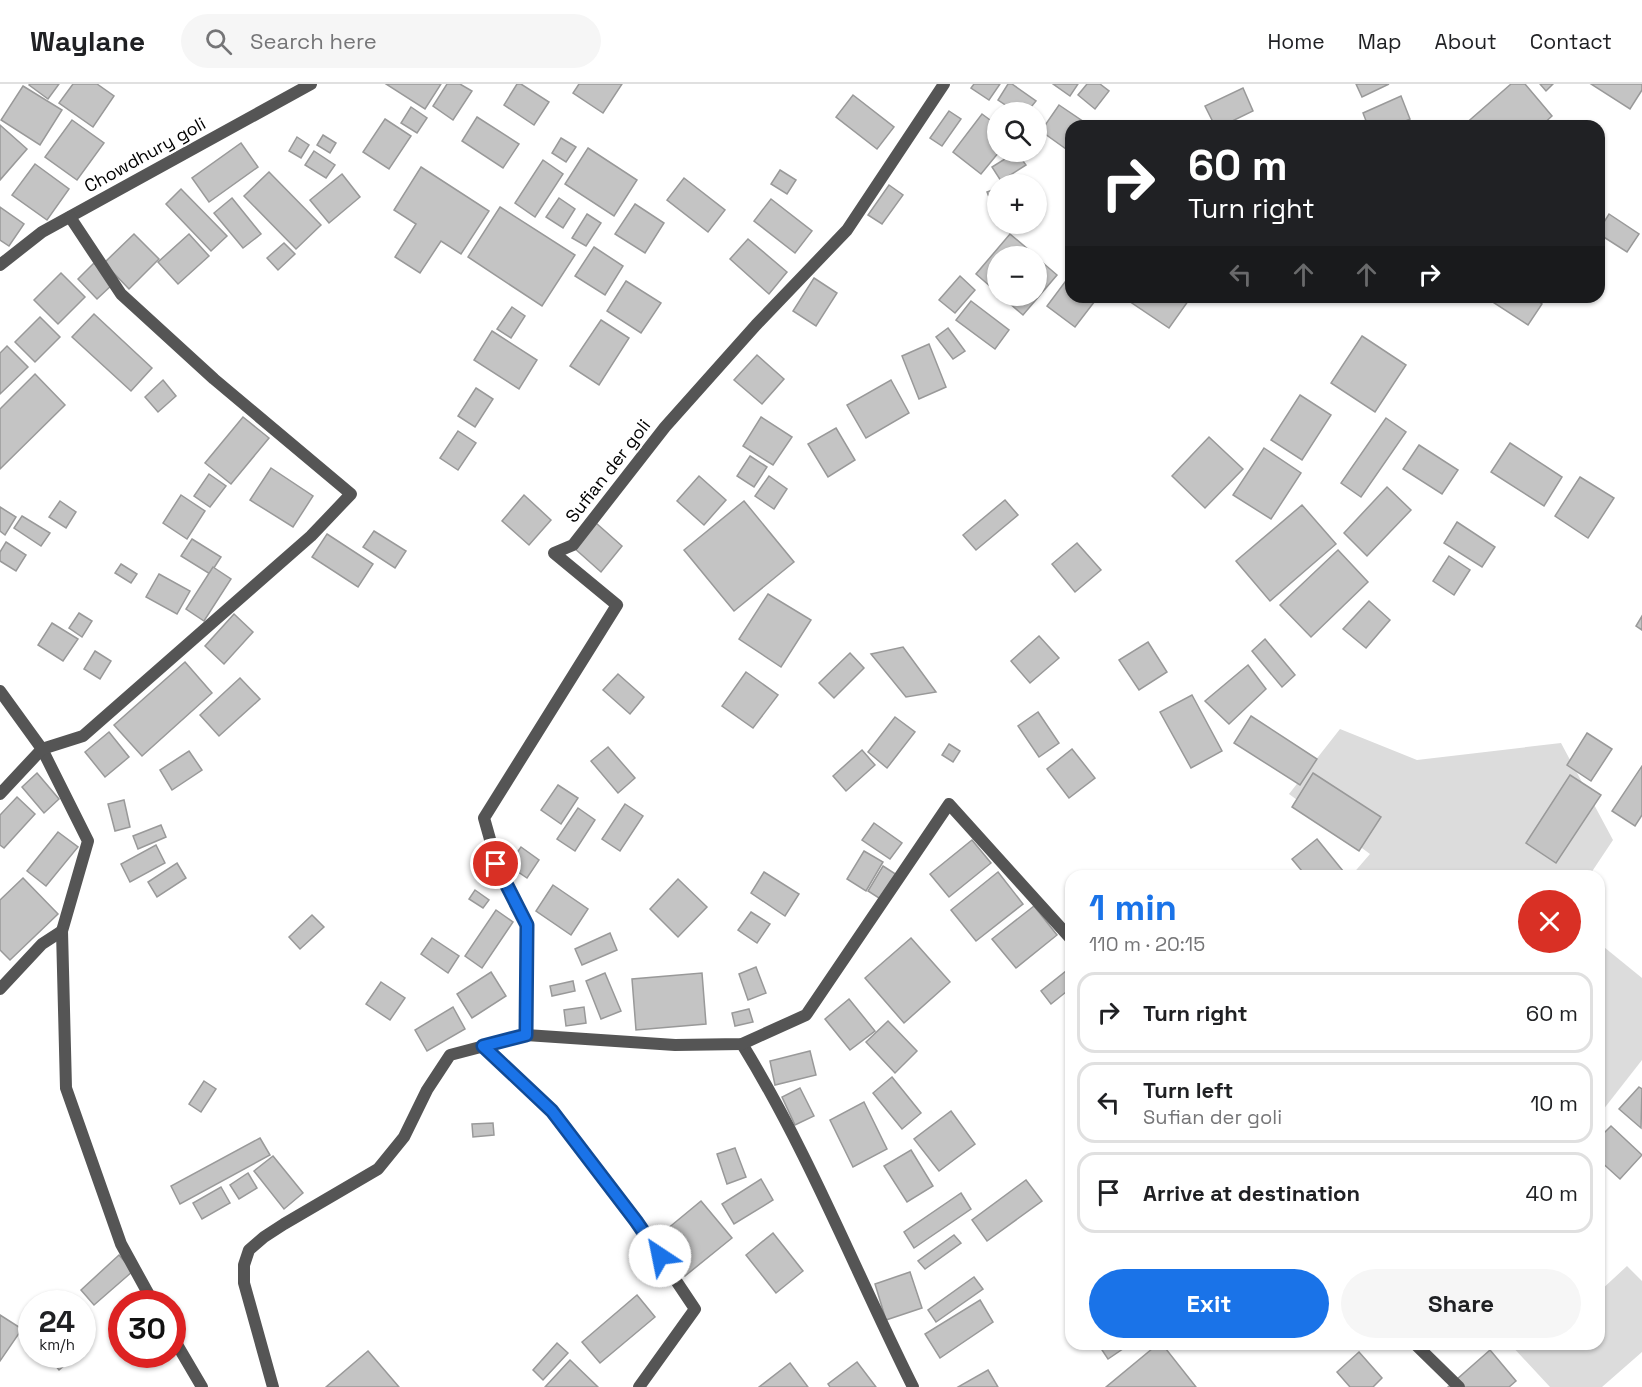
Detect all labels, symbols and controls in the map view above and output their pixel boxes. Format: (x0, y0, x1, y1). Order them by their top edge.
search box (181, 14, 601, 68)
text: Waylane (30, 23, 145, 59)
icon: search (202, 25, 235, 58)
text: Search here (250, 27, 377, 55)
text: Home (1267, 28, 1325, 55)
text: Map (1358, 28, 1402, 55)
text: About (1435, 28, 1497, 55)
text: Contact (1530, 28, 1612, 55)
map controls (987, 102, 1047, 306)
button: search (987, 102, 1047, 162)
street label: Chowdhury goli (80, 112, 209, 197)
text: 60 m (1188, 139, 1288, 192)
icon: right (1089, 144, 1167, 222)
button: + (987, 174, 1047, 234)
text: Turn right (1188, 191, 1315, 226)
button: − (987, 246, 1047, 306)
icon: left (1224, 258, 1257, 291)
icon: ahead (1287, 258, 1320, 291)
icon: ahead (1350, 258, 1383, 291)
icon: right (1413, 258, 1446, 291)
street label: Sufian der goli (560, 414, 655, 527)
pin (470, 838, 521, 889)
icon: arrive (479, 847, 512, 880)
text: 1 min (1089, 885, 1177, 931)
button: close (1518, 890, 1581, 953)
text: 110 m · 20:15 (1089, 931, 1205, 957)
icon: right (1092, 996, 1125, 1029)
text: Turn right (1143, 999, 1248, 1027)
text: 60 m (1526, 999, 1578, 1027)
text: Turn left (1143, 1076, 1233, 1104)
icon: left (1092, 1086, 1125, 1119)
text: 10 m (1530, 1089, 1578, 1117)
text: Sufian der goli (1143, 1104, 1282, 1130)
icon: arrive (1092, 1176, 1125, 1209)
text: Arrive at destination (1143, 1179, 1360, 1207)
text: 40 m (1526, 1179, 1578, 1207)
position arrow (628, 1224, 692, 1288)
button: Exit (1089, 1269, 1329, 1338)
button: Share (1341, 1269, 1581, 1338)
speed limit sign: 30 (108, 1290, 186, 1368)
text: 24 (39, 1302, 75, 1341)
text: km/h (39, 1335, 75, 1354)

